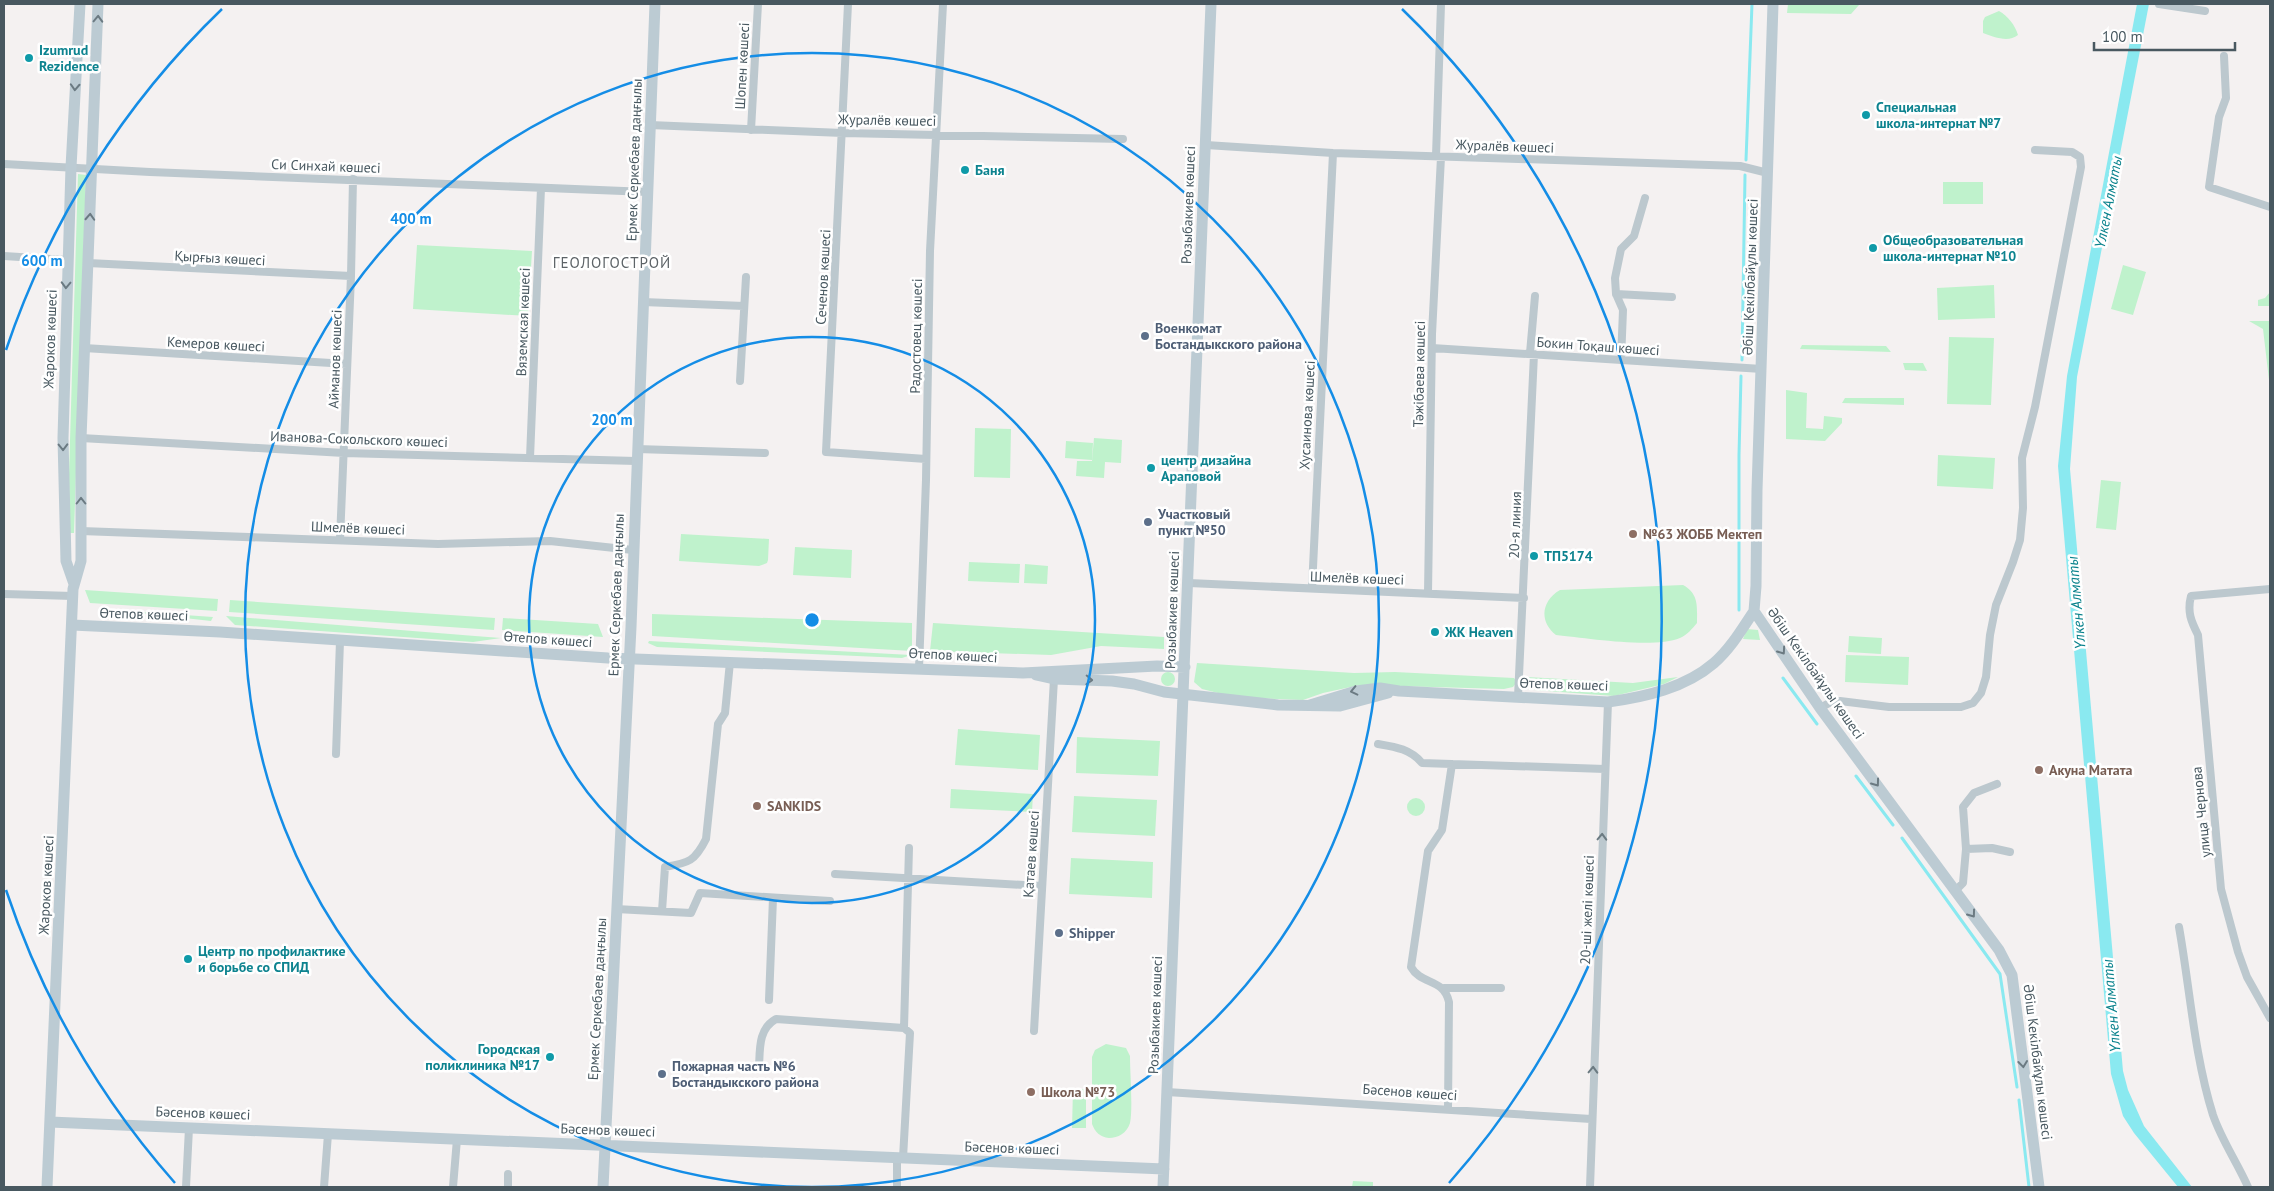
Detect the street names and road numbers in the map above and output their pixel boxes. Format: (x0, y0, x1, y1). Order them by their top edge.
street label: Шопен көшесі (731, 22, 753, 110)
street label: Ермек Серкебаев даңғылы (622, 78, 646, 242)
street label: Журалёв көшесі (837, 110, 936, 130)
street label: Журалёв көшесі (1454, 135, 1555, 157)
street label: Розыбакиев көшесі (1177, 146, 1199, 264)
street label: Си Синхай көшесі (271, 155, 381, 177)
street label: Әбіш Кекілбайұлы көшесі (1738, 198, 1762, 356)
street label: Сеченов көшесі (812, 229, 834, 325)
street label: Қырғыз көшесі (174, 247, 266, 269)
street label: Вяземская көшесі (512, 267, 534, 377)
street label: Радостовец көшесі (906, 278, 926, 394)
street label: Жароков көшесі (39, 289, 61, 390)
street label: Айманов көшесі (324, 309, 346, 409)
street label: Тәжібаева көшесі (1409, 320, 1429, 428)
street label: Кемеров көшесі (167, 332, 265, 356)
street label: Бокин Тоқаш көшесі (1536, 333, 1660, 359)
street label: Хусаинова көшесі (1295, 360, 1319, 470)
street label: Иванова-Сокольского көшесі (270, 427, 448, 451)
street label: 20-я линия (1505, 491, 1525, 559)
street label: Ермек Серкебаев даңғылы (604, 513, 628, 677)
street label: Шмелёв көшесі (311, 517, 405, 539)
street label: Розыбакиев көшесі (1161, 551, 1183, 669)
street label: Шмелёв көшесі (1310, 567, 1404, 589)
street label: Өтепов көшесі (99, 603, 189, 625)
street label: Әбіш Кекілбайұлы көшесі (1764, 604, 1868, 742)
street label: Өтепов көшесі (503, 627, 593, 651)
street label: Өтепов көшесі (908, 644, 998, 666)
street label: Өтепов көшесі (1519, 673, 1609, 695)
street label: улица Чернова (2187, 766, 2215, 858)
street label: Қатаев көшесі (1019, 810, 1043, 898)
street label: Жароков көшесі (34, 835, 58, 936)
street label: 20-ші желі көшесі (1576, 855, 1598, 965)
street label: Ермек Серкебаев даңғылы (584, 917, 610, 1081)
street label: Розыбакиев көшесі (1144, 956, 1166, 1074)
street label: Әбіш Кекілбайұлы көшесі (2020, 983, 2056, 1141)
street label: Бәсенов көшесі (1362, 1080, 1458, 1104)
street label: Бәсенов көшесі (155, 1102, 251, 1124)
street label: Бәсенов көшесі (560, 1119, 656, 1141)
street label: Бәсенов көшесі (964, 1137, 1060, 1159)

